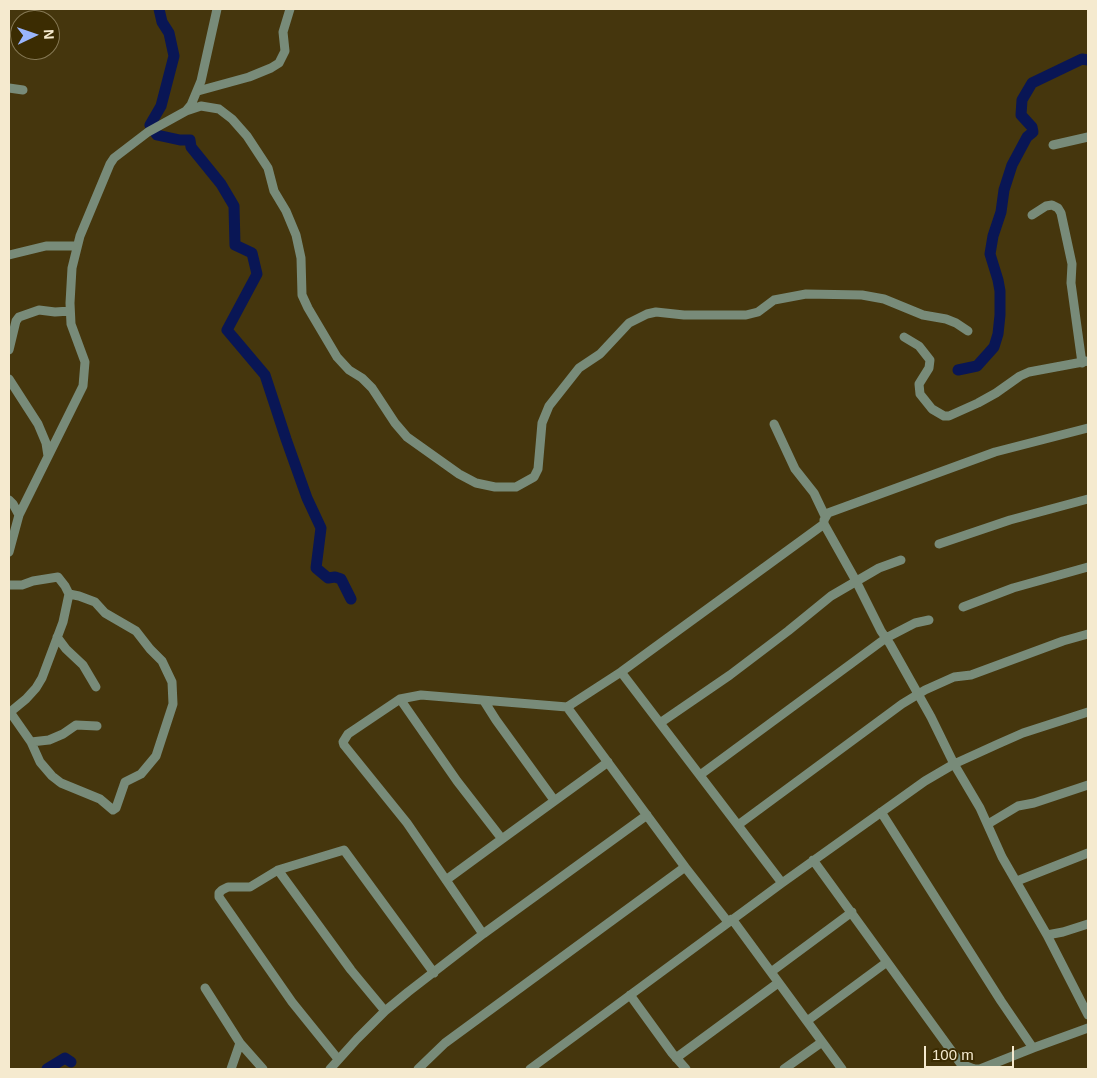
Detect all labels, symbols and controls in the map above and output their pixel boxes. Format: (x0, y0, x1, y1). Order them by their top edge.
north arrow (10, 10, 60, 60)
text: N (41, 29, 57, 40)
scale bar (927, 1036, 1017, 1068)
text: 100 m (932, 1046, 974, 1063)

